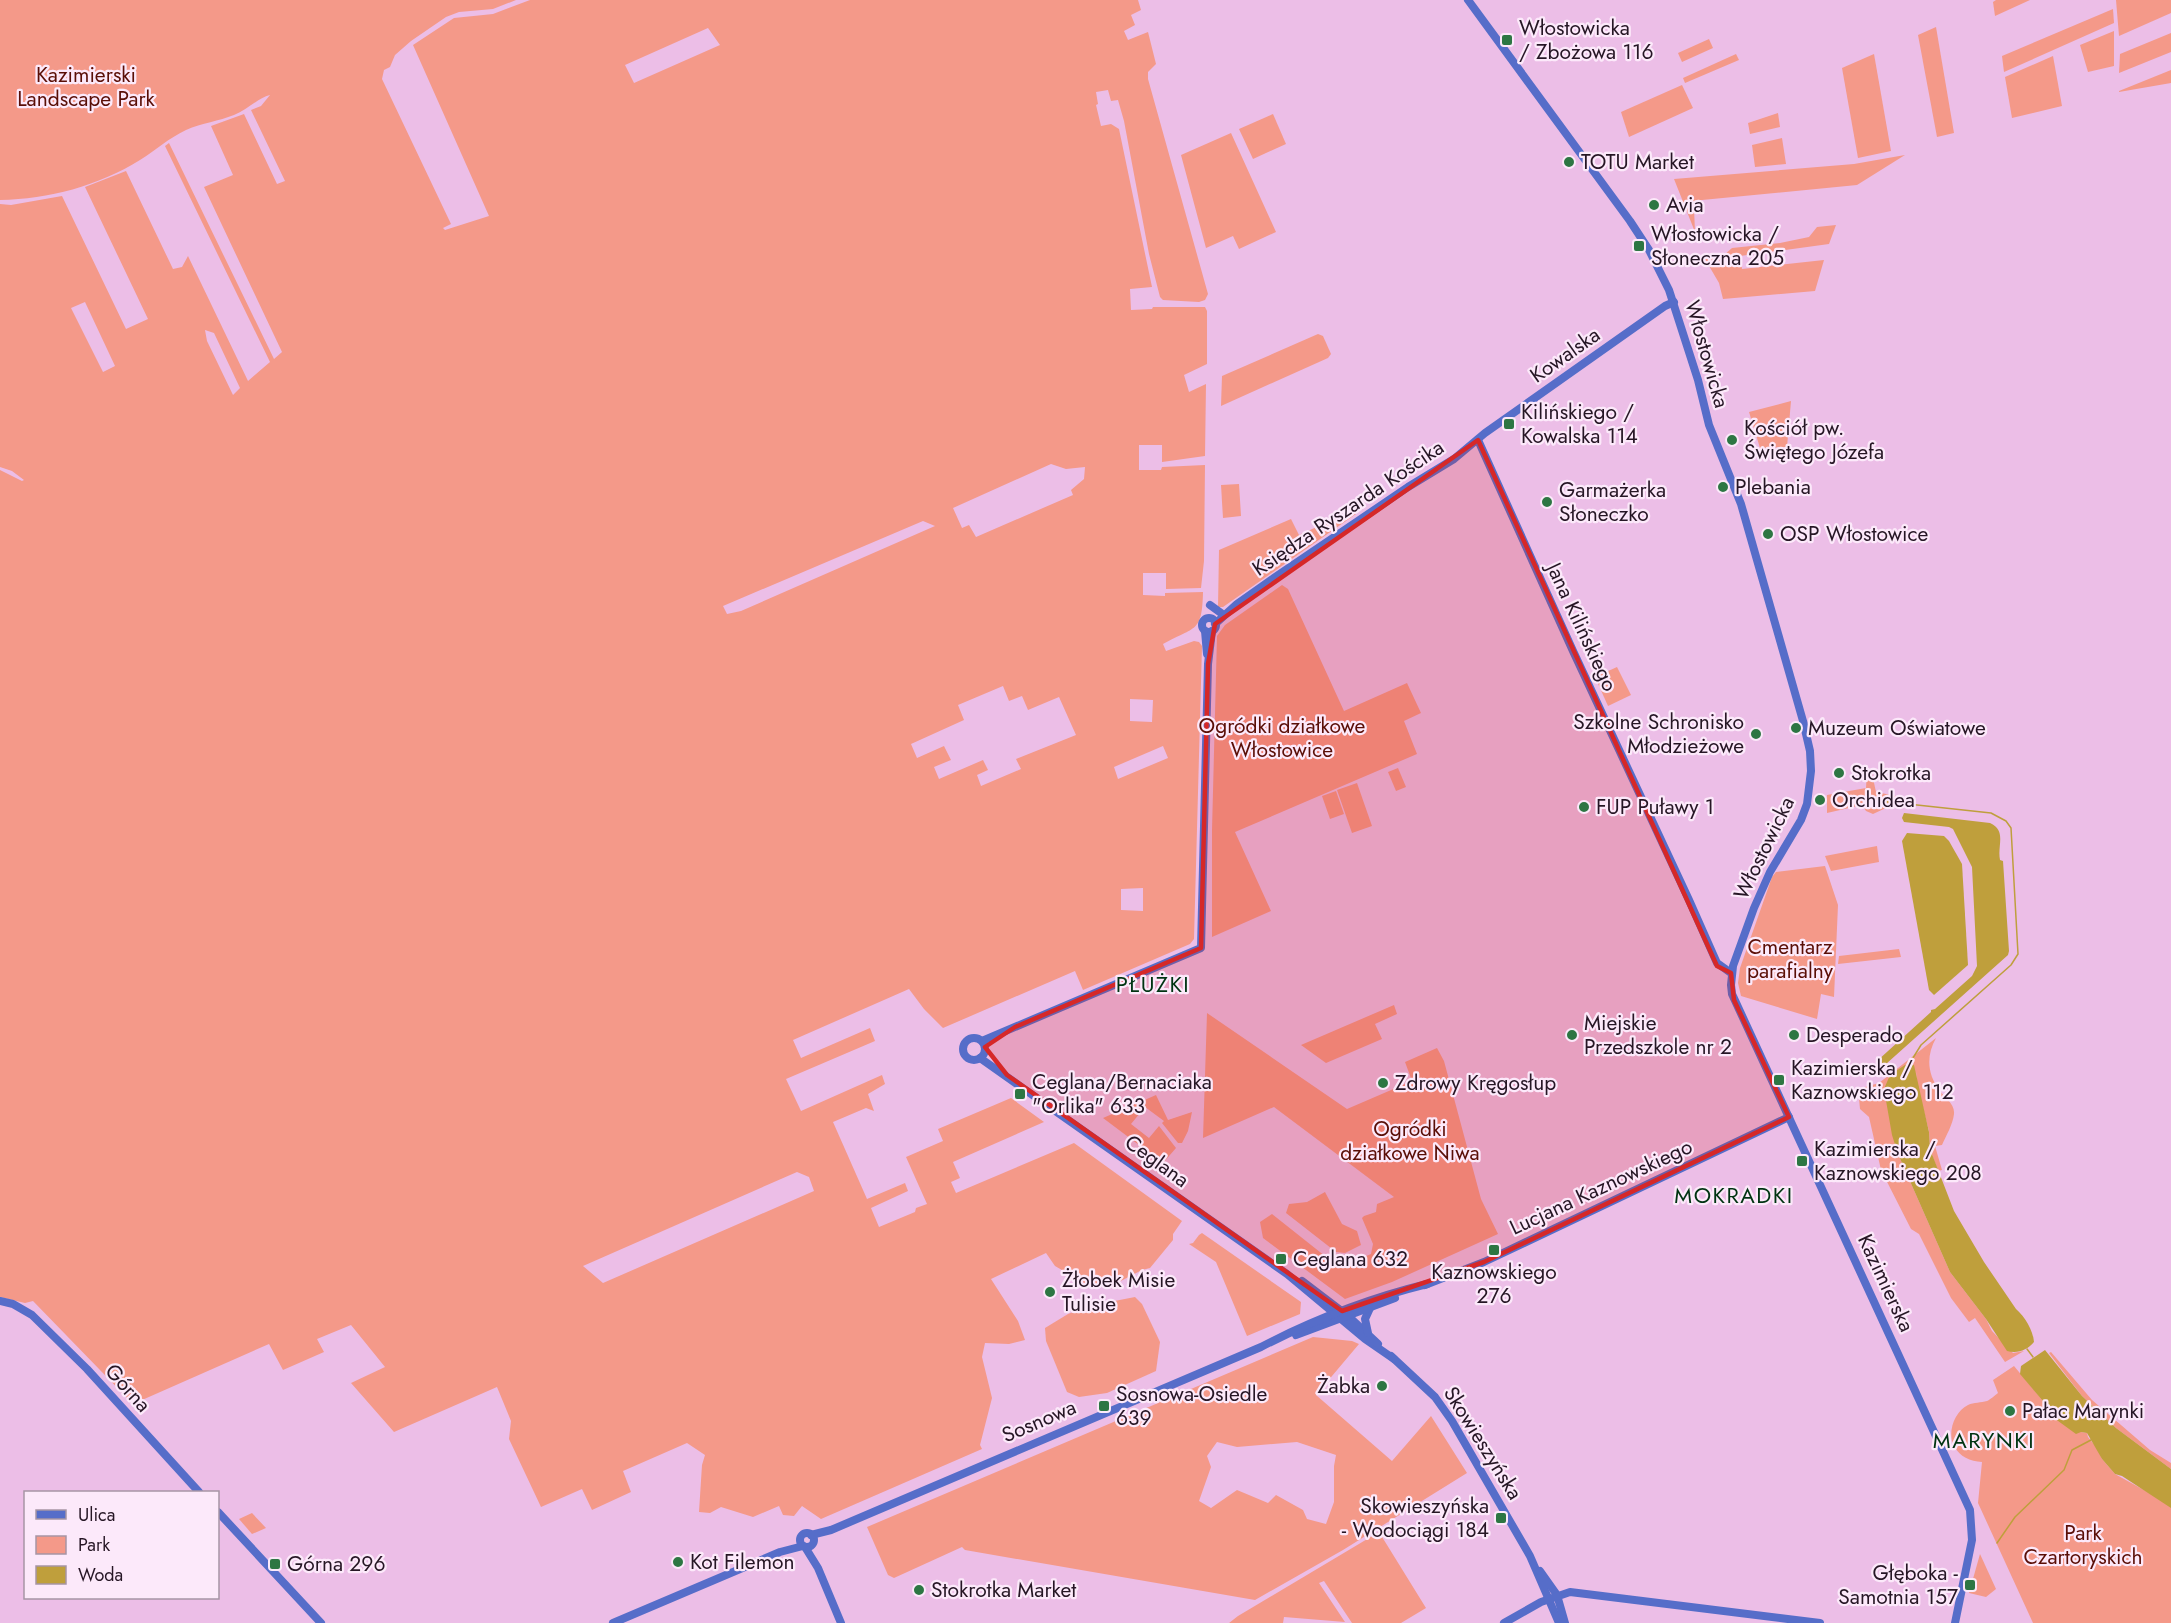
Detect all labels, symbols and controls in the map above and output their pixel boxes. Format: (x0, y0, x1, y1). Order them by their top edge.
place label: Włostowicka / Zbożowa 116 (1519, 13, 1653, 67)
marker: Włostowicka / Zbożowa 116 (1500, 33, 1514, 47)
park label: Kazimierski Landscape Park (17, 60, 156, 114)
place label: TOTU Market (1581, 147, 1694, 177)
marker: TOTU Market (1562, 155, 1576, 169)
place label: Avia (1666, 190, 1704, 220)
marker: Avia (1647, 198, 1661, 212)
place label: Włostowicka / Słoneczna 205 (1651, 219, 1784, 273)
marker: Włostowicka / Słoneczna 205 (1632, 239, 1646, 253)
street label: Włostowicka (1677, 297, 1737, 411)
street label: Kowalska (1524, 320, 1606, 390)
place label: Kilińskiego / Kowalska 114 (1521, 397, 1638, 451)
place label: Kościół pw. Świętego Józefa (1744, 413, 1884, 467)
marker: Kilińskiego / Kowalska 114 (1502, 417, 1516, 431)
street label: Księdza Ryszarda Kościka (1246, 433, 1450, 583)
marker: Kościół pw. Świętego Józefa (1725, 433, 1739, 447)
place label: Plebania (1735, 472, 1811, 502)
place label: Garmażerka Słoneczko (1559, 475, 1666, 529)
marker: Plebania (1716, 480, 1730, 494)
marker: Garmażerka Słoneczko (1540, 495, 1554, 509)
place label: OSP Włostowice (1780, 519, 1928, 549)
marker: OSP Włostowice (1761, 527, 1775, 541)
street label: Jana Kilińskiego (1538, 555, 1625, 696)
place label: Szkolne Schronisko Młodzieżowe (1573, 707, 1744, 761)
park label: Ogródki działkowe Włostowice (1199, 711, 1366, 765)
place label: Muzeum Oświatowe (1808, 713, 1986, 743)
marker: Muzeum Oświatowe (1789, 721, 1803, 735)
marker: Szkolne Schronisko Młodzieżowe (1749, 727, 1763, 741)
place label: Stokrotka (1851, 758, 1931, 788)
marker: Stokrotka (1832, 766, 1846, 780)
place label: Orchidea (1832, 785, 1915, 815)
place label: FUP Puławy 1 (1596, 792, 1714, 822)
street label: Włostowicka (1726, 792, 1802, 904)
marker: Orchidea (1813, 793, 1827, 807)
marker: FUP Puławy 1 (1577, 800, 1591, 814)
park label: Cmentarz parafialny (1747, 932, 1834, 986)
district label: PŁUŻKI (1116, 968, 1190, 1000)
place label: Miejskie Przedszkole nr 2 (1584, 1008, 1732, 1062)
place label: Desperado (1806, 1020, 1903, 1050)
marker: Miejskie Przedszkole nr 2 (1565, 1028, 1579, 1042)
marker: Desperado (1787, 1028, 1801, 1042)
place label: Kazimierska / Kaznowskiego 112 (1791, 1053, 1954, 1107)
place label: Ceglana/Bernaciaka "Orlika" 633 (1032, 1067, 1212, 1121)
place label: Zdrowy Kręgosłup (1395, 1068, 1556, 1098)
marker: Kazimierska / Kaznowskiego 112 (1772, 1073, 1786, 1087)
marker: Zdrowy Kręgosłup (1376, 1076, 1390, 1090)
marker: Ceglana/Bernaciaka "Orlika" 633 (1013, 1087, 1027, 1101)
park label: Ogródki działkowe Niwa (1340, 1114, 1480, 1168)
street label: Ceglana (1119, 1127, 1195, 1195)
street label: Lucjana Kaznowskiego (1505, 1131, 1697, 1243)
place label: Kazimierska / Kaznowskiego 208 (1814, 1134, 1982, 1188)
marker: Kazimierska / Kaznowskiego 208 (1795, 1154, 1809, 1168)
district label: MOKRADKI (1674, 1179, 1794, 1211)
street label: Kazimierska (1850, 1229, 1922, 1337)
marker: Kaznowskiego 276 (1487, 1243, 1501, 1257)
place label: Ceglana 632 (1293, 1244, 1408, 1274)
marker: Ceglana 632 (1274, 1252, 1288, 1266)
place label: Kaznowskiego 276 (1431, 1257, 1557, 1311)
place label: Żłobek Misie Tulisie (1062, 1265, 1175, 1319)
marker: Żłobek Misie Tulisie (1043, 1285, 1057, 1299)
street label: Górna (98, 1357, 158, 1419)
place label: Żabka (1317, 1371, 1370, 1401)
place label: Sosnowa-Osiedle 639 (1116, 1379, 1268, 1433)
marker: Żabka (1375, 1379, 1389, 1393)
street label: Skowieszyńska (1436, 1380, 1530, 1506)
street label: Sosnowa (997, 1392, 1081, 1450)
place label: Pałac Marynki (2022, 1396, 2144, 1426)
marker: Sosnowa-Osiedle 639 (1097, 1399, 1111, 1413)
marker: Pałac Marynki (2003, 1404, 2017, 1418)
district label: MARYNKI (1933, 1424, 2035, 1456)
legend (24, 1491, 219, 1599)
place label: Skowieszyńska - Wodociągi 184 (1342, 1491, 1489, 1545)
text: Ulica (78, 1502, 115, 1528)
marker: Skowieszyńska - Wodociągi 184 (1494, 1511, 1508, 1525)
park label: Park Czartoryskich (2023, 1518, 2143, 1572)
text: Park (78, 1532, 110, 1558)
place label: Kot Filemon (690, 1547, 795, 1577)
place label: Górna 296 (287, 1549, 386, 1579)
marker: Kot Filemon (671, 1555, 685, 1569)
marker: Górna 296 (268, 1557, 282, 1571)
place label: Głęboka - Samotnia 157 (1838, 1558, 1959, 1612)
text: Woda (78, 1562, 123, 1588)
place label: Stokrotka Market (931, 1575, 1076, 1605)
marker: Głęboka - Samotnia 157 (1963, 1578, 1977, 1592)
marker: Stokrotka Market (912, 1583, 926, 1597)

